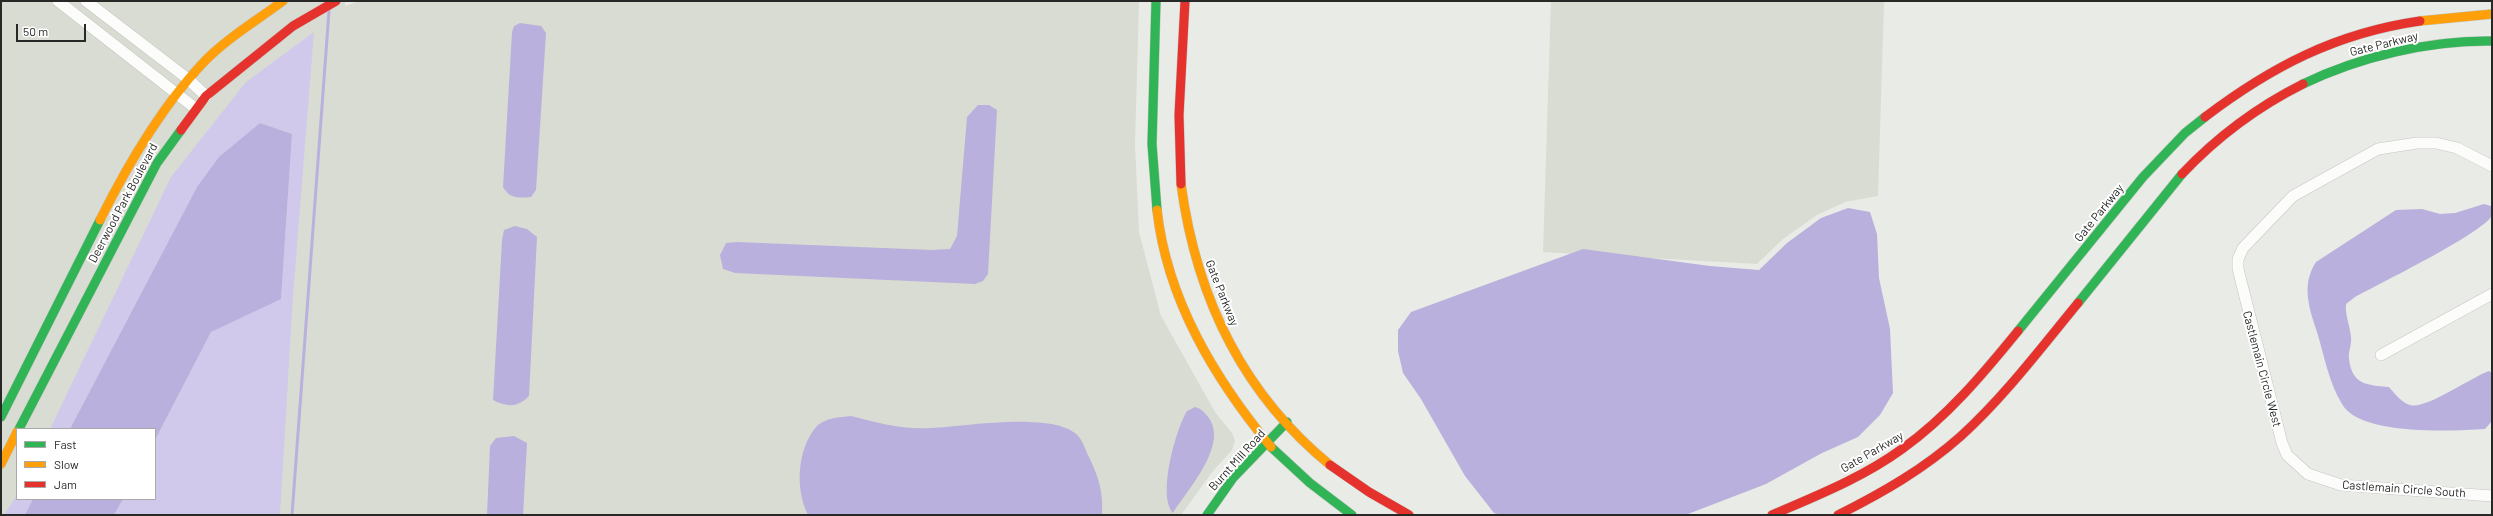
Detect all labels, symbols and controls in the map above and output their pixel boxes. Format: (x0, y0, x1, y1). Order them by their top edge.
scale bar (18, 16, 88, 42)
text: 50 m (23, 24, 48, 38)
street label: Gate Parkway (2348, 29, 2420, 59)
street label: Deerwood Park Boulevard (85, 141, 161, 265)
street label: Gate Parkway (2071, 181, 2127, 245)
street label: Gate Parkway (1202, 258, 1242, 328)
street label: Castlemain Circle West (2240, 309, 2284, 429)
street label: Burnt Mill Road (1206, 426, 1268, 494)
legend (16, 428, 156, 500)
street label: Gate Parkway (1838, 428, 1906, 476)
text: Fast (54, 437, 77, 451)
text: Slow (54, 457, 79, 471)
text: Jam (54, 477, 77, 491)
street label: Castlemain Circle South (2342, 477, 2466, 501)

